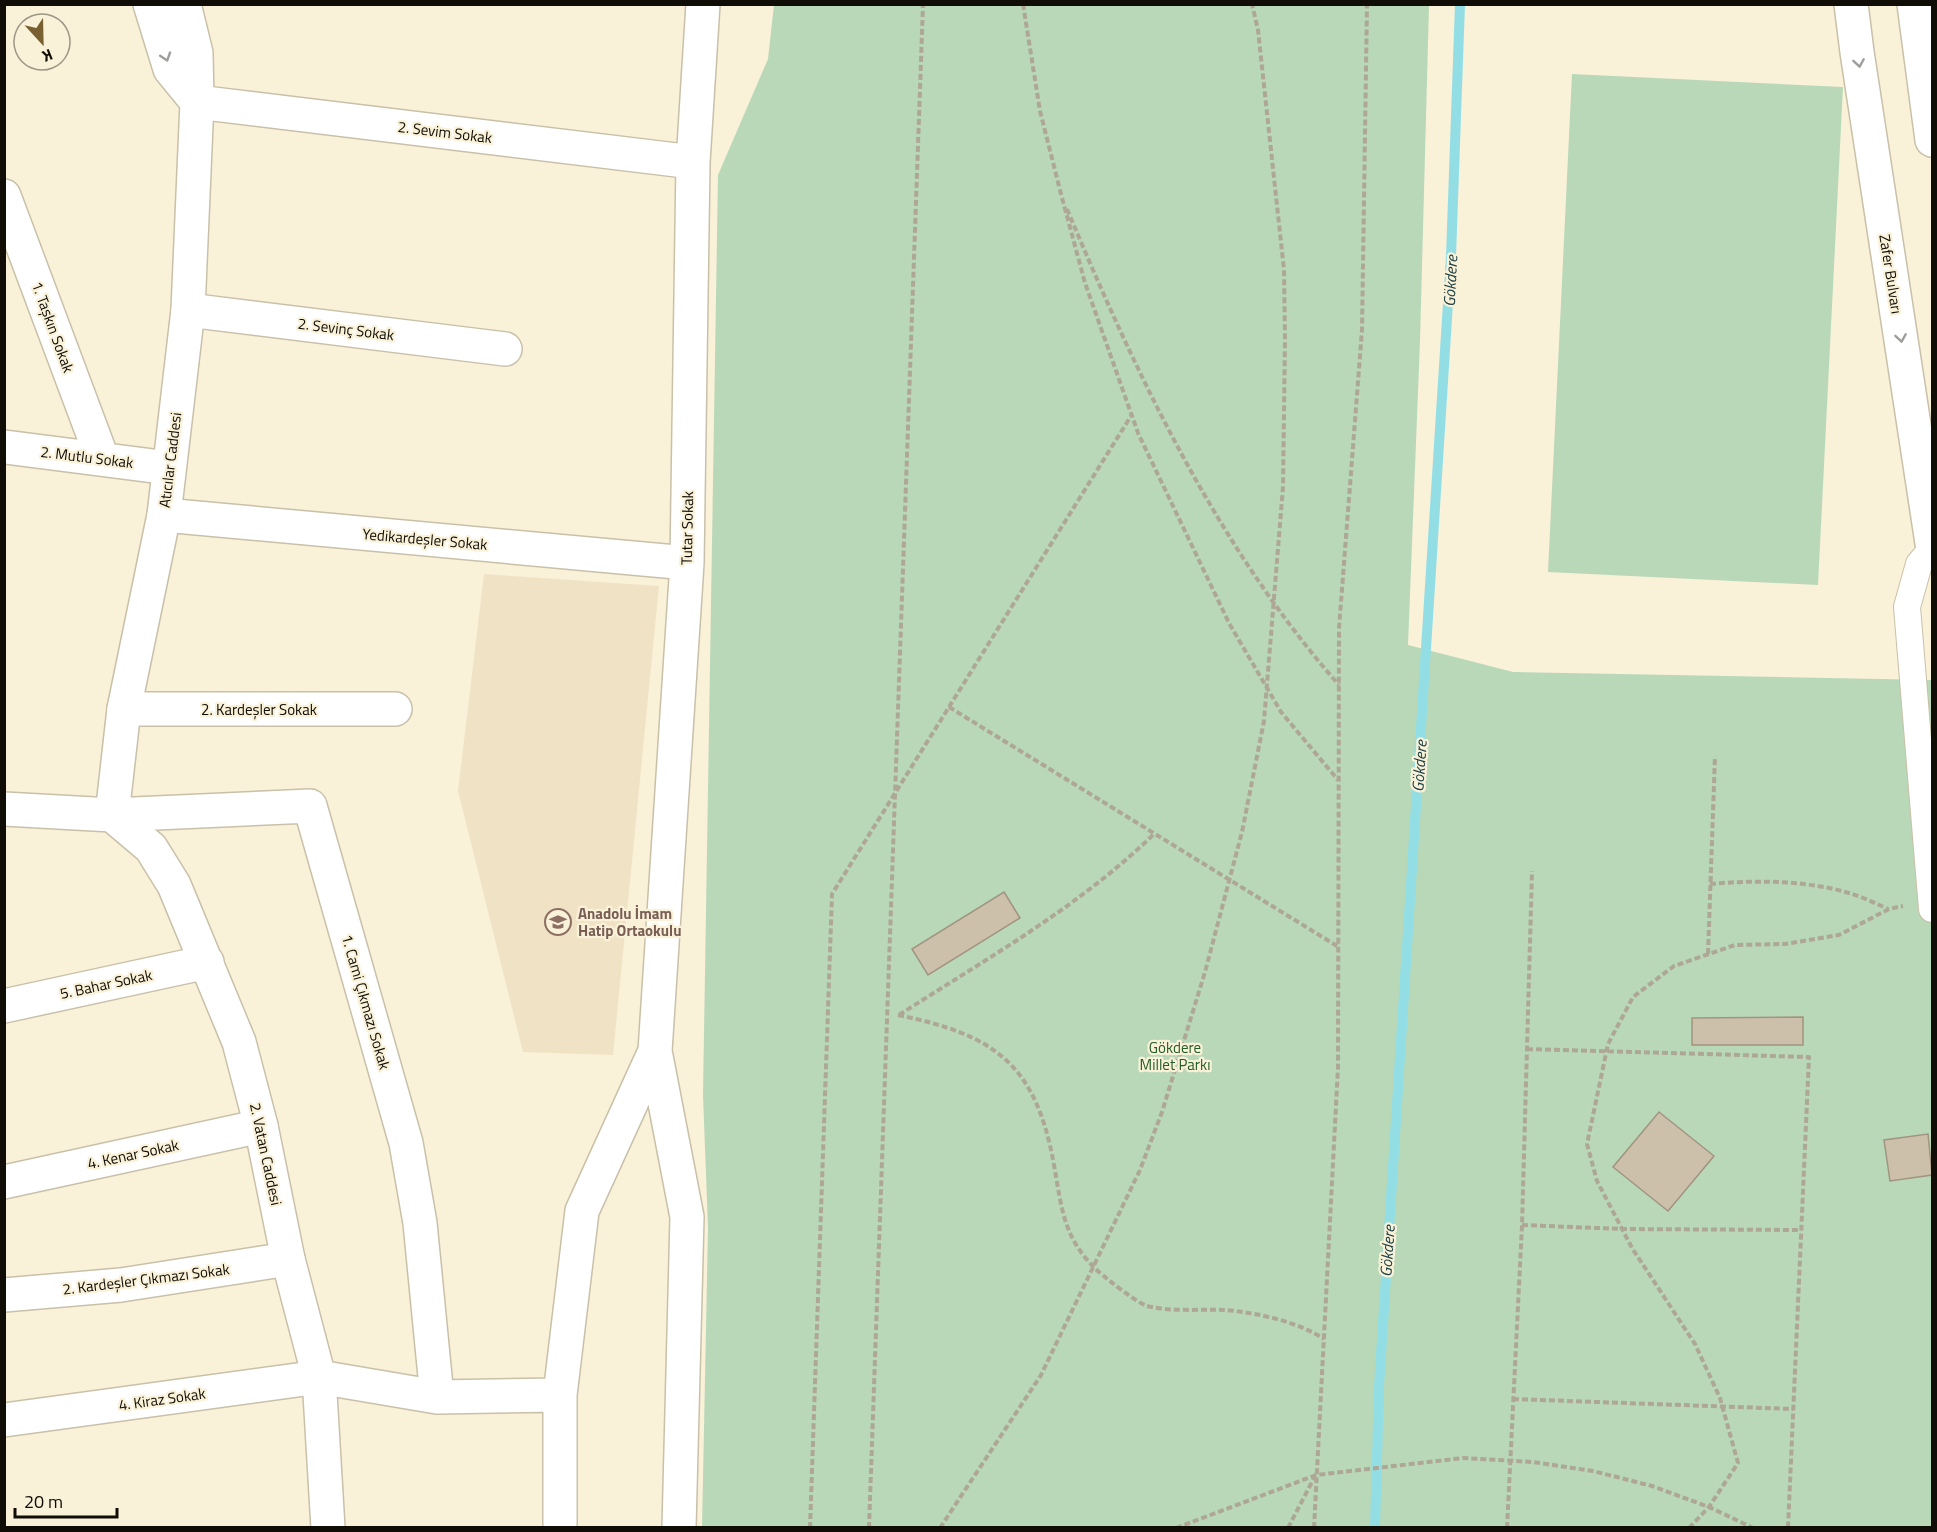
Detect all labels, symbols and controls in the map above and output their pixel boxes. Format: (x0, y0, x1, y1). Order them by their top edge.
north arrow (12, 12, 72, 72)
text: K (38, 43, 57, 69)
one-way arrow (159, 51, 171, 62)
one-way arrow (1852, 58, 1864, 67)
street label: 2. Sevim Sokak (397, 115, 493, 149)
street label: Zafer Bulvarı (1873, 233, 1909, 315)
water label: Gökdere (1437, 253, 1463, 307)
street label: 1. Taşkın Sokak (26, 278, 80, 376)
street label: 2. Sevinç Sokak (297, 312, 395, 346)
one-way arrow (1894, 333, 1907, 343)
street label: Atıcılar Caddesi (153, 411, 187, 509)
street label: 2. Mutlu Sokak (39, 440, 135, 474)
street label: Tutar Sokak (675, 491, 699, 565)
street label: Yedikardeşler Sokak (362, 522, 488, 556)
street label: 2. Kardeşler Sokak (201, 698, 317, 721)
water label: Gökdere (1405, 738, 1433, 793)
place label: Anadolu İmam Hatip Ortaokulu (578, 902, 681, 942)
school or university icon: Anadolu İmam Hatip Ortaokulu (543, 907, 573, 937)
street label: 1. Cami Çıkmazı Sokak (336, 932, 396, 1072)
street label: 5. Bahar Sokak (58, 963, 154, 1005)
park label: Gökdere Millet Parkı (1140, 1036, 1210, 1076)
street label: 2. Vatan Caddesi (244, 1101, 288, 1207)
street label: 4. Kenar Sokak (85, 1133, 181, 1175)
water label: Gökdere (1373, 1223, 1401, 1278)
street label: 2. Kardeşler Çıkmazı Sokak (61, 1257, 231, 1301)
street label: 4. Kiraz Sokak (117, 1382, 207, 1416)
scale bar (15, 1481, 117, 1519)
text: 20 m (24, 1488, 63, 1515)

